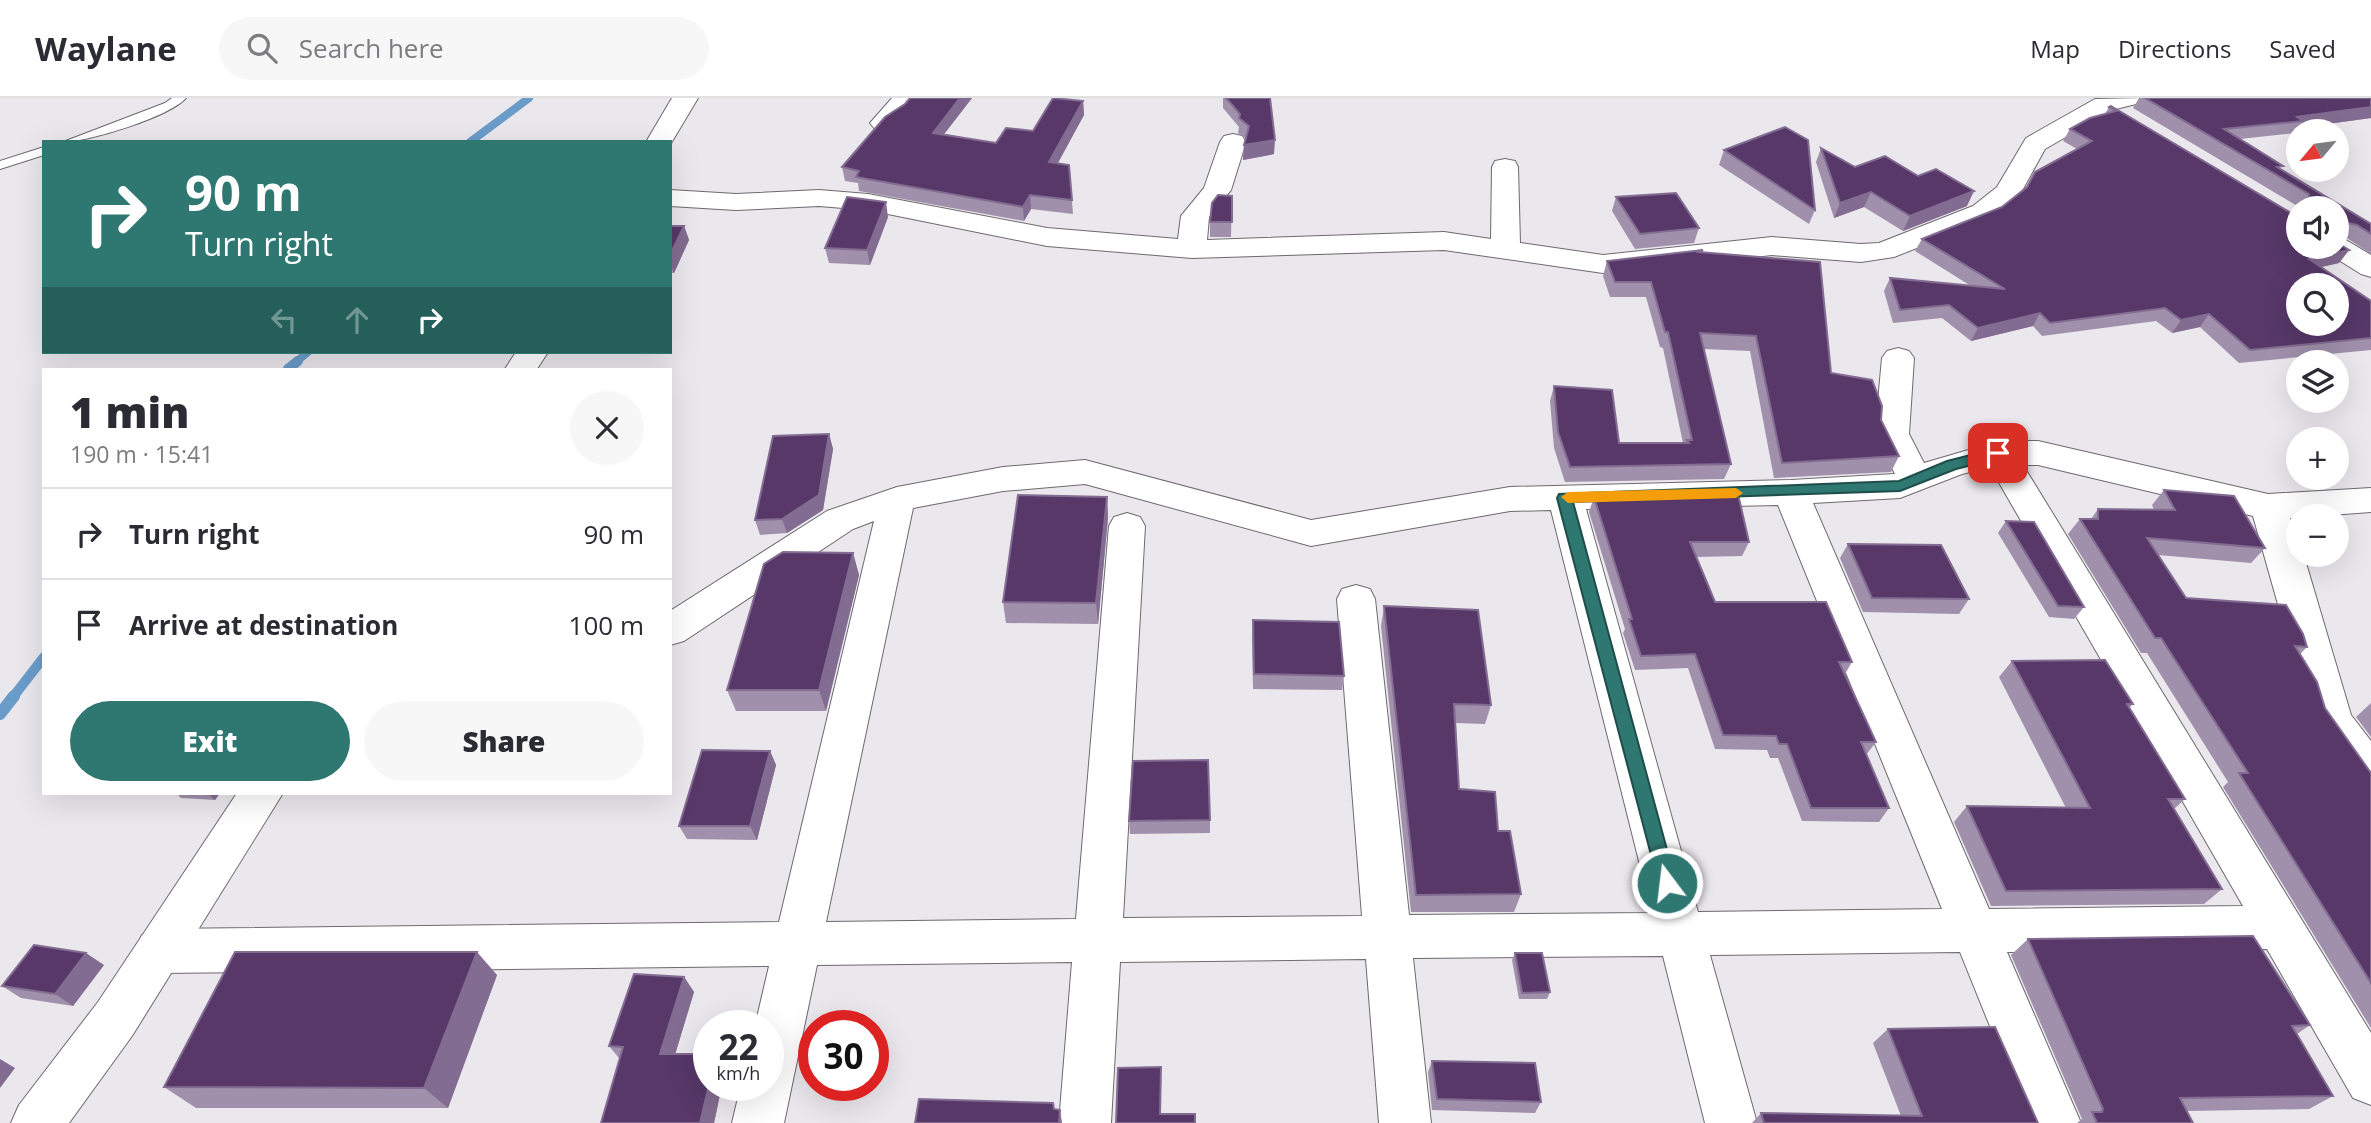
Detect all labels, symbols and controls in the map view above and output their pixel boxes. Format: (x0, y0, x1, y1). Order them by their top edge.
search box (219, 17, 709, 80)
text: Waylane (35, 26, 177, 71)
icon: search (243, 29, 281, 67)
text: Search here (299, 30, 444, 66)
text: Map (2030, 32, 2080, 65)
text: Directions (2118, 32, 2231, 65)
text: Saved (2269, 32, 2336, 65)
north arrow (2286, 119, 2348, 182)
map controls (2286, 119, 2349, 567)
text: 90 m (185, 159, 302, 225)
icon: right (70, 168, 161, 259)
button: sound (2286, 196, 2349, 259)
text: Turn right (185, 222, 333, 265)
button: search (2286, 273, 2349, 336)
icon: left (265, 301, 303, 339)
icon: ahead (338, 301, 376, 339)
icon: right (411, 301, 449, 339)
button: layers (2286, 350, 2349, 413)
text: 1 min (70, 383, 189, 440)
button: close (570, 391, 644, 465)
pin (1968, 423, 2028, 483)
button: + (2286, 427, 2349, 490)
icon: arrive (1979, 434, 2017, 472)
text: 190 m · 15:41 (70, 438, 213, 470)
button: − (2286, 504, 2349, 567)
icon: right (70, 515, 108, 553)
text: Turn right (129, 516, 260, 552)
text: 90 m (583, 516, 644, 552)
icon: arrive (70, 606, 108, 644)
text: Arrive at destination (129, 607, 398, 643)
text: 100 m (569, 607, 644, 643)
button: Exit (70, 701, 350, 781)
button: Share (364, 701, 644, 781)
position arrow (1630, 846, 1704, 920)
speed limit sign: 30 (798, 1010, 889, 1101)
text: 22 (718, 1023, 759, 1070)
text: km/h (717, 1061, 760, 1085)

